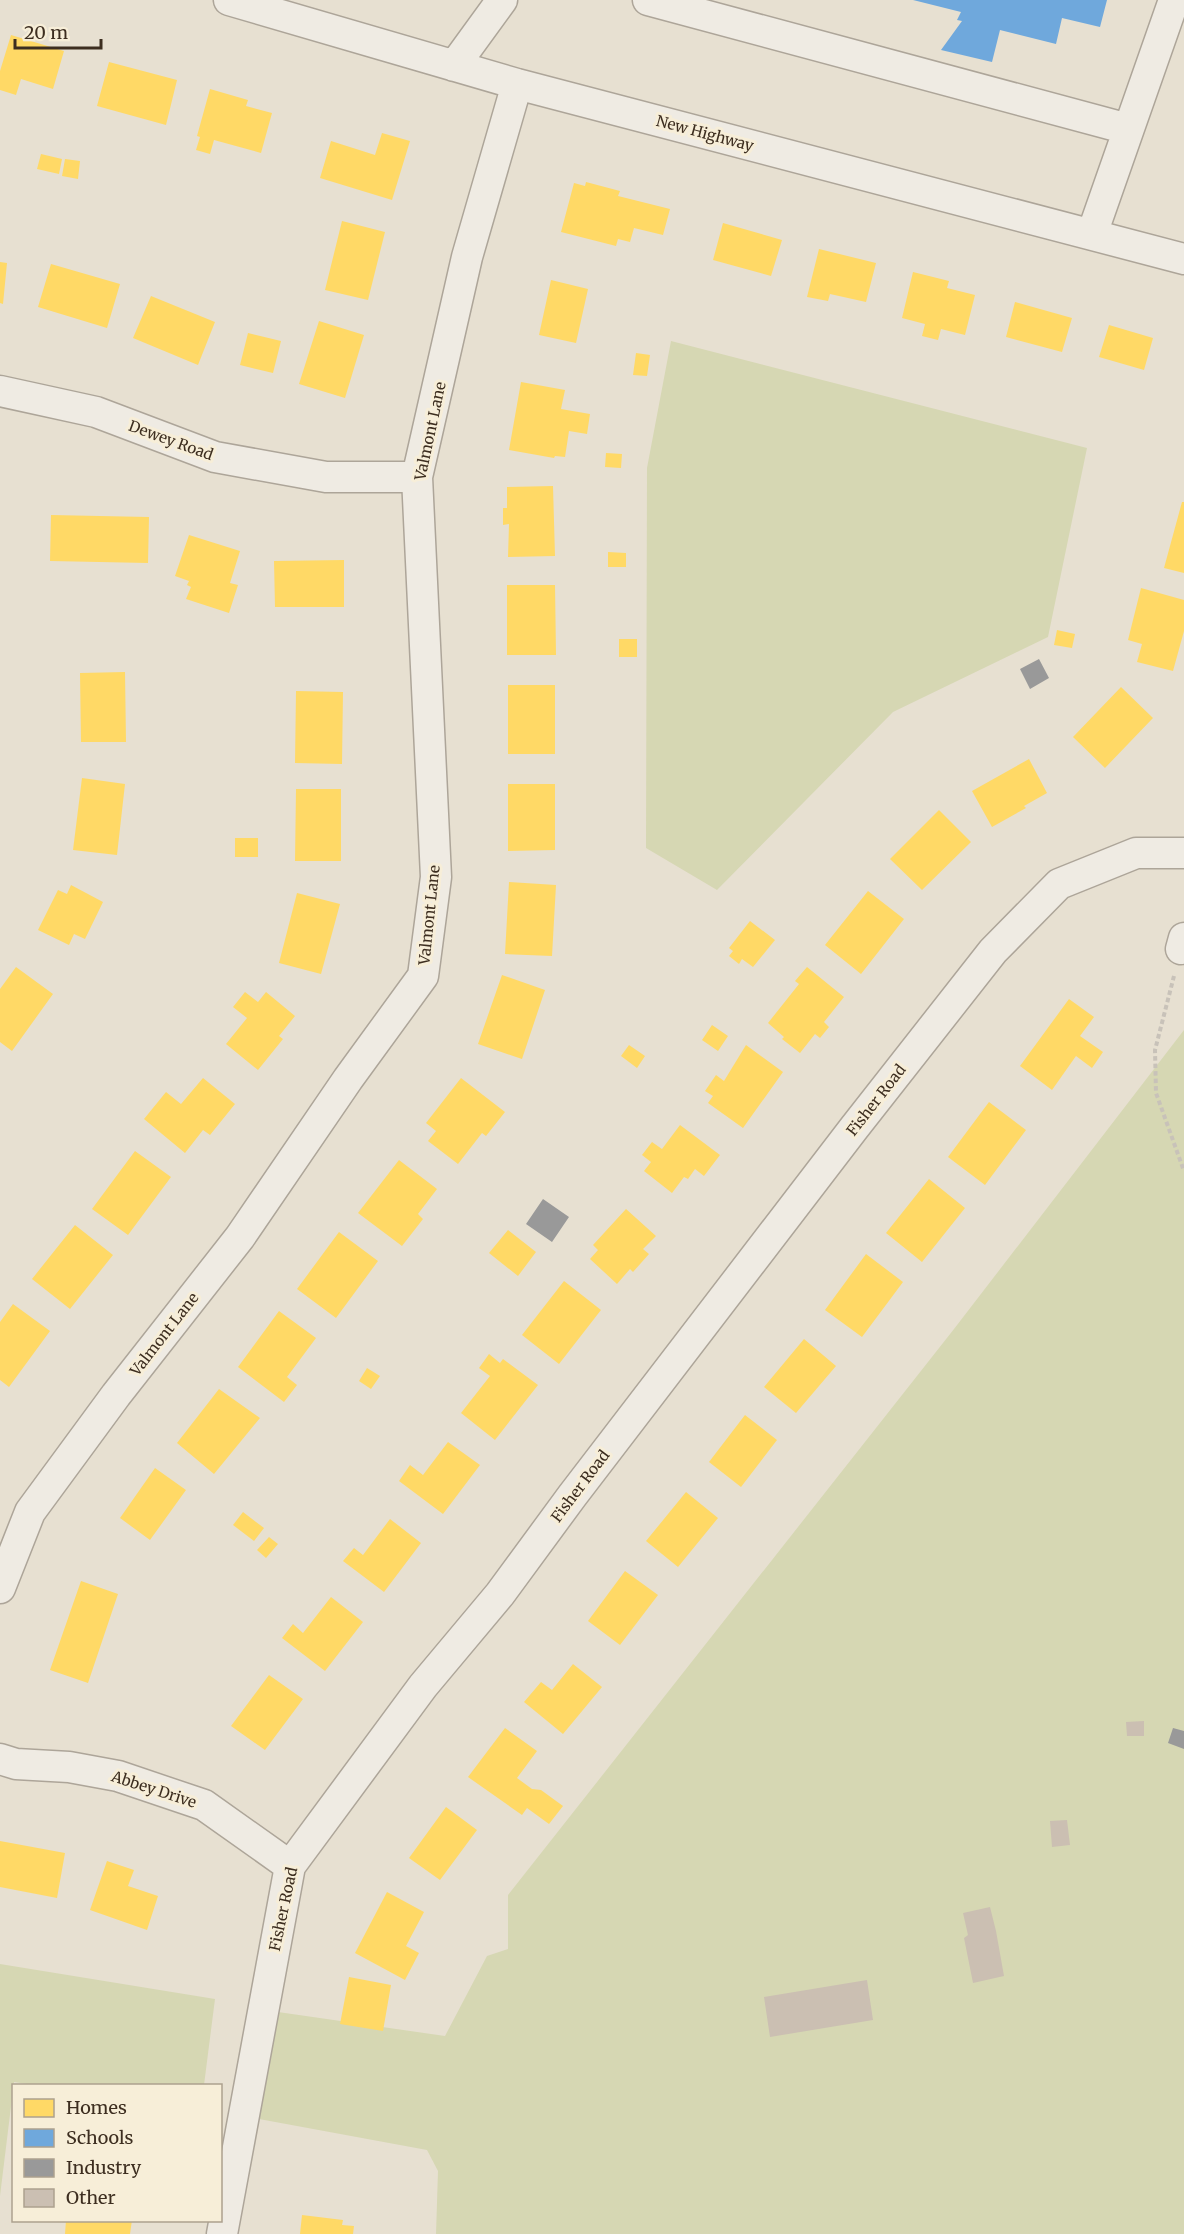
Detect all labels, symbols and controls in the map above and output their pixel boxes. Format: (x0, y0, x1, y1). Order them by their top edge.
scale bar (15, 12, 100, 50)
text: 20 m (24, 21, 68, 44)
street label: New Highway (654, 111, 756, 155)
street label: Valmont Lane (410, 380, 450, 483)
street label: Dewey Road (126, 416, 216, 464)
street label: Valmont Lane (414, 864, 444, 967)
street label: Fisher Road (842, 1061, 910, 1139)
street label: Valmont Lane (125, 1289, 202, 1380)
street label: Fisher Road (547, 1446, 613, 1526)
street label: Abbey Drive (108, 1766, 199, 1812)
street label: Fisher Road (265, 1865, 301, 1953)
legend (12, 2084, 222, 2222)
text: Homes (66, 2096, 127, 2119)
text: Schools (66, 2126, 134, 2149)
text: Industry (66, 2156, 142, 2179)
text: Other (66, 2186, 116, 2209)

